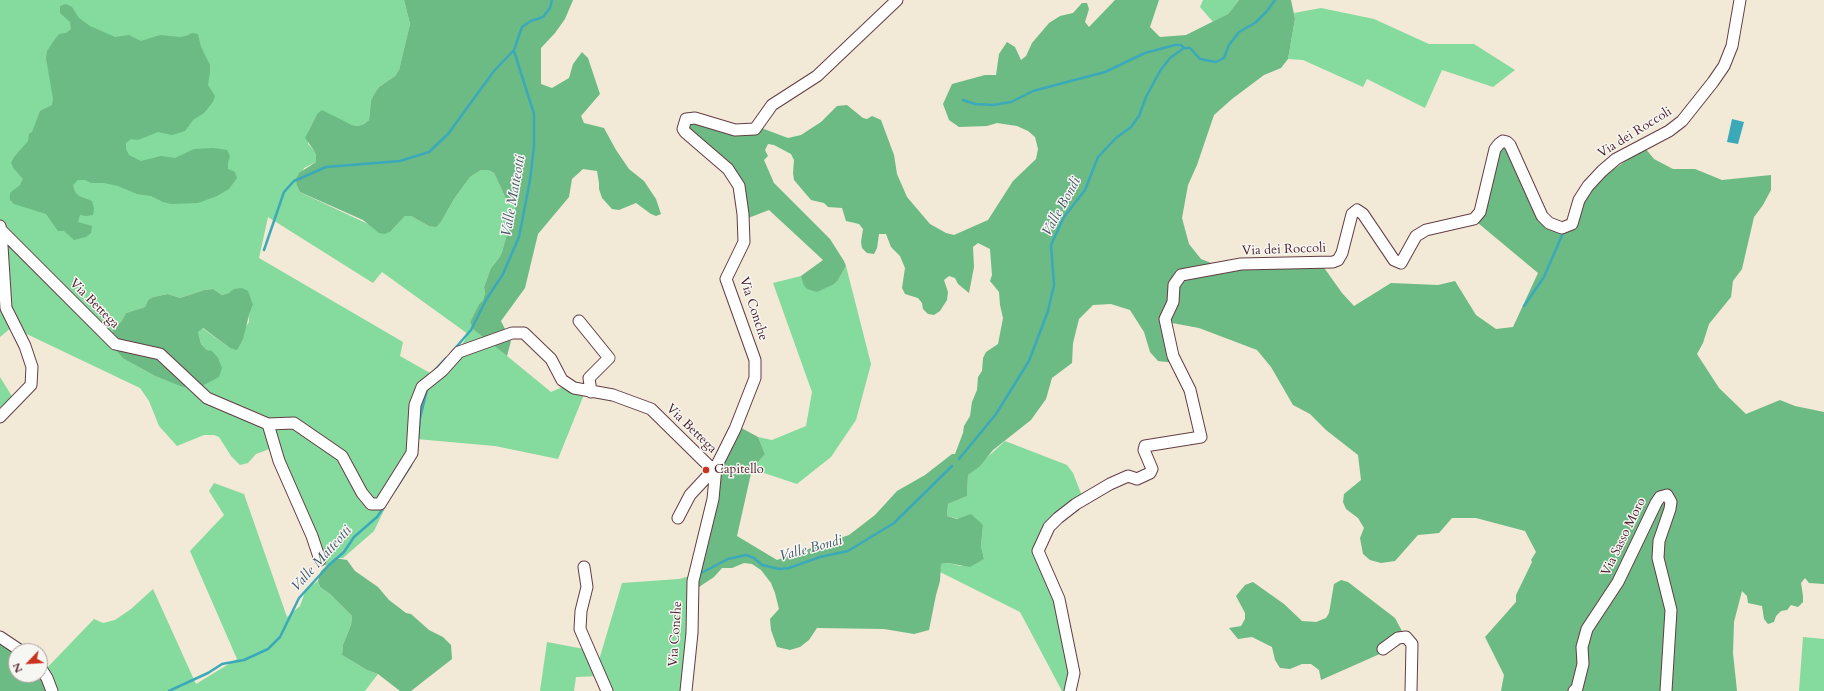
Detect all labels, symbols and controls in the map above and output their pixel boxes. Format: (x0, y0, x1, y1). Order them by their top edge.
street label: Via dei Roccoli (1595, 104, 1675, 162)
water label: Valle Matteotti (499, 154, 529, 238)
water label: Valle Bondi (1039, 175, 1085, 239)
street label: Via dei Roccoli (1242, 241, 1326, 259)
street label: Via Conche (735, 275, 771, 343)
street label: Via Bettega (66, 276, 122, 332)
street label: Via Bettega (663, 401, 719, 457)
place label: Capitello (714, 462, 764, 478)
marker: Capitello (701, 465, 711, 475)
street label: Via Sasso Moro (1598, 496, 1650, 578)
water label: Valle Matteotti (288, 523, 356, 595)
water label: Valle Bondi (778, 533, 844, 565)
street label: Via Conche (666, 601, 686, 667)
north arrow (8, 643, 48, 683)
text: N (9, 660, 26, 675)

